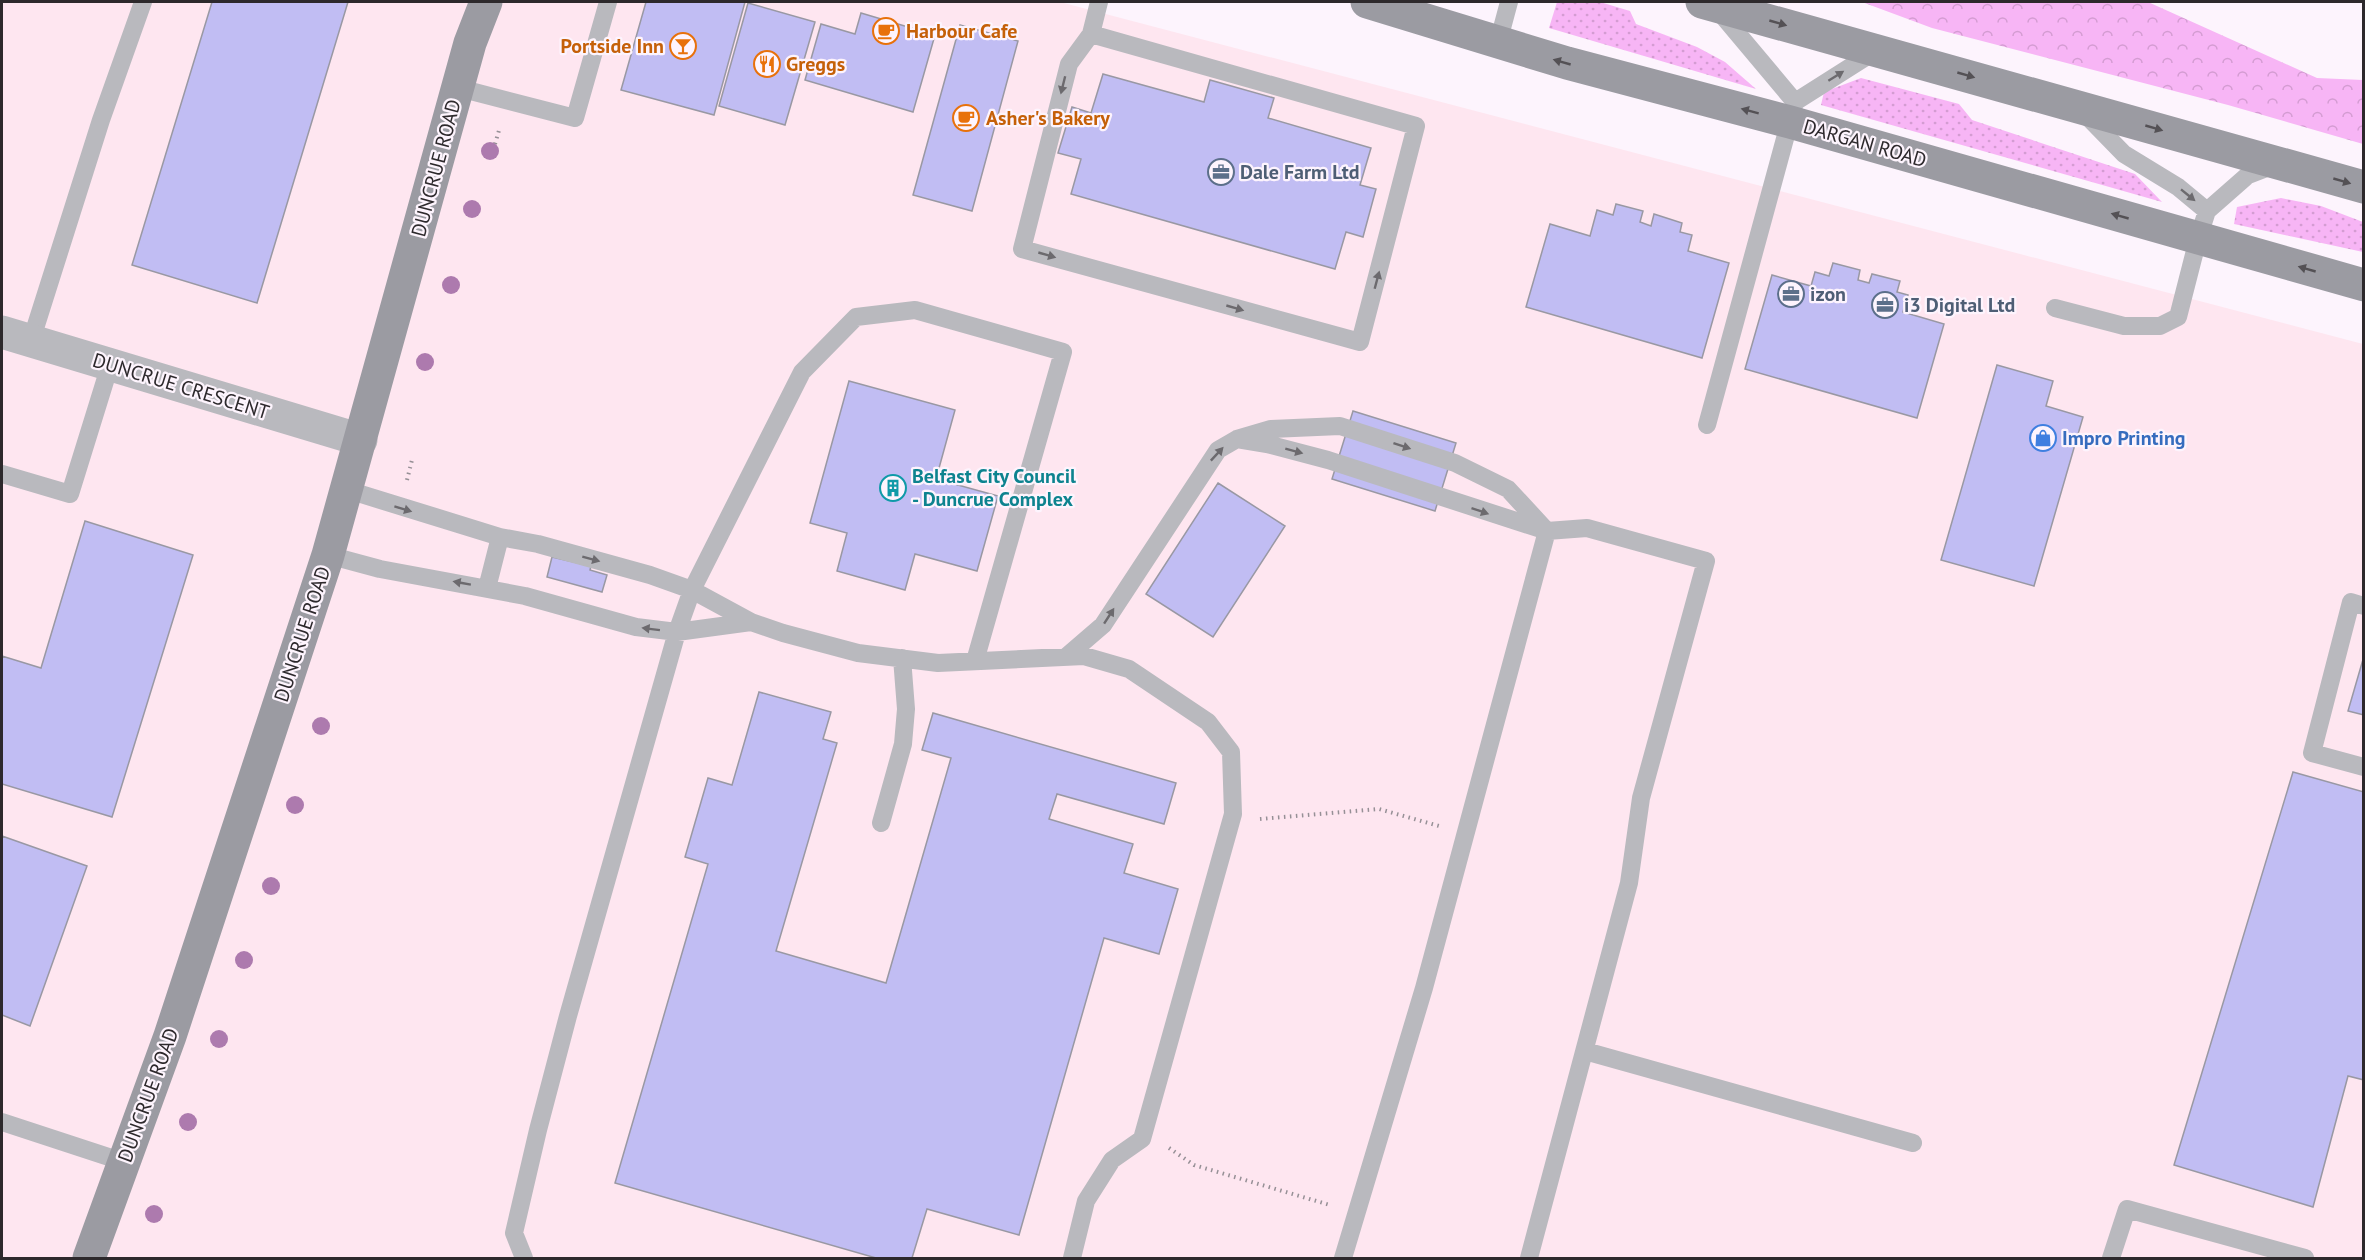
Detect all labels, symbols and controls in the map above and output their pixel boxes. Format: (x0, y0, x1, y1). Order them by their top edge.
cafe icon: Harbour Cafe (871, 16, 901, 46)
place label: Harbour Cafe (906, 18, 1017, 44)
one-way arrow (1769, 19, 1787, 28)
bar icon: Portside Inn (668, 31, 698, 61)
place label: Portside Inn (561, 33, 664, 59)
restaurant icon: Greggs (752, 49, 782, 79)
place label: Greggs (786, 51, 845, 77)
one-way arrow (1553, 57, 1571, 66)
one-way arrow (1828, 71, 1844, 82)
one-way arrow (1957, 71, 1975, 81)
one-way arrow (1058, 75, 1068, 94)
street label: DUNCRUE ROAD (405, 97, 467, 239)
cafe icon: Asher's Bakery (951, 103, 981, 133)
place label: Asher's Bakery (986, 105, 1110, 131)
one-way arrow (1741, 106, 1759, 116)
street label: DARGAN ROAD (1800, 113, 1930, 173)
one-way arrow (2145, 124, 2163, 133)
office icon: Dale Farm Ltd (1206, 157, 1236, 187)
place label: Dale Farm Ltd (1240, 159, 1360, 185)
one-way arrow (2333, 177, 2351, 186)
one-way arrow (2180, 189, 2196, 202)
one-way arrow (2110, 211, 2128, 220)
one-way arrow (1038, 251, 1056, 261)
one-way arrow (2298, 264, 2316, 273)
one-way arrow (1372, 270, 1382, 289)
office icon: izon (1776, 279, 1806, 309)
place label: izon (1810, 281, 1846, 307)
office icon: i3 Digital Ltd (1870, 290, 1900, 320)
place label: i3 Digital Ltd (1904, 292, 2015, 318)
one-way arrow (1226, 303, 1244, 313)
street label: DUNCRUE CRESCENT (90, 347, 272, 425)
shop icon: Impro Printing (2028, 423, 2058, 453)
place label: Impro Printing (2062, 425, 2186, 451)
one-way arrow (1393, 442, 1411, 451)
one-way arrow (1210, 447, 1224, 461)
one-way arrow (1286, 447, 1304, 456)
place label: Belfast City Council - Duncrue Complex (912, 463, 1076, 512)
building icon: Belfast City Council - Duncrue Complex (878, 473, 908, 503)
one-way arrow (394, 505, 412, 514)
one-way arrow (1471, 506, 1489, 516)
one-way arrow (582, 555, 600, 564)
street label: DUNCRUE ROAD (268, 563, 336, 705)
one-way arrow (452, 578, 471, 587)
one-way arrow (1104, 608, 1115, 624)
one-way arrow (642, 624, 661, 633)
street label: DUNCRUE ROAD (112, 1024, 184, 1166)

